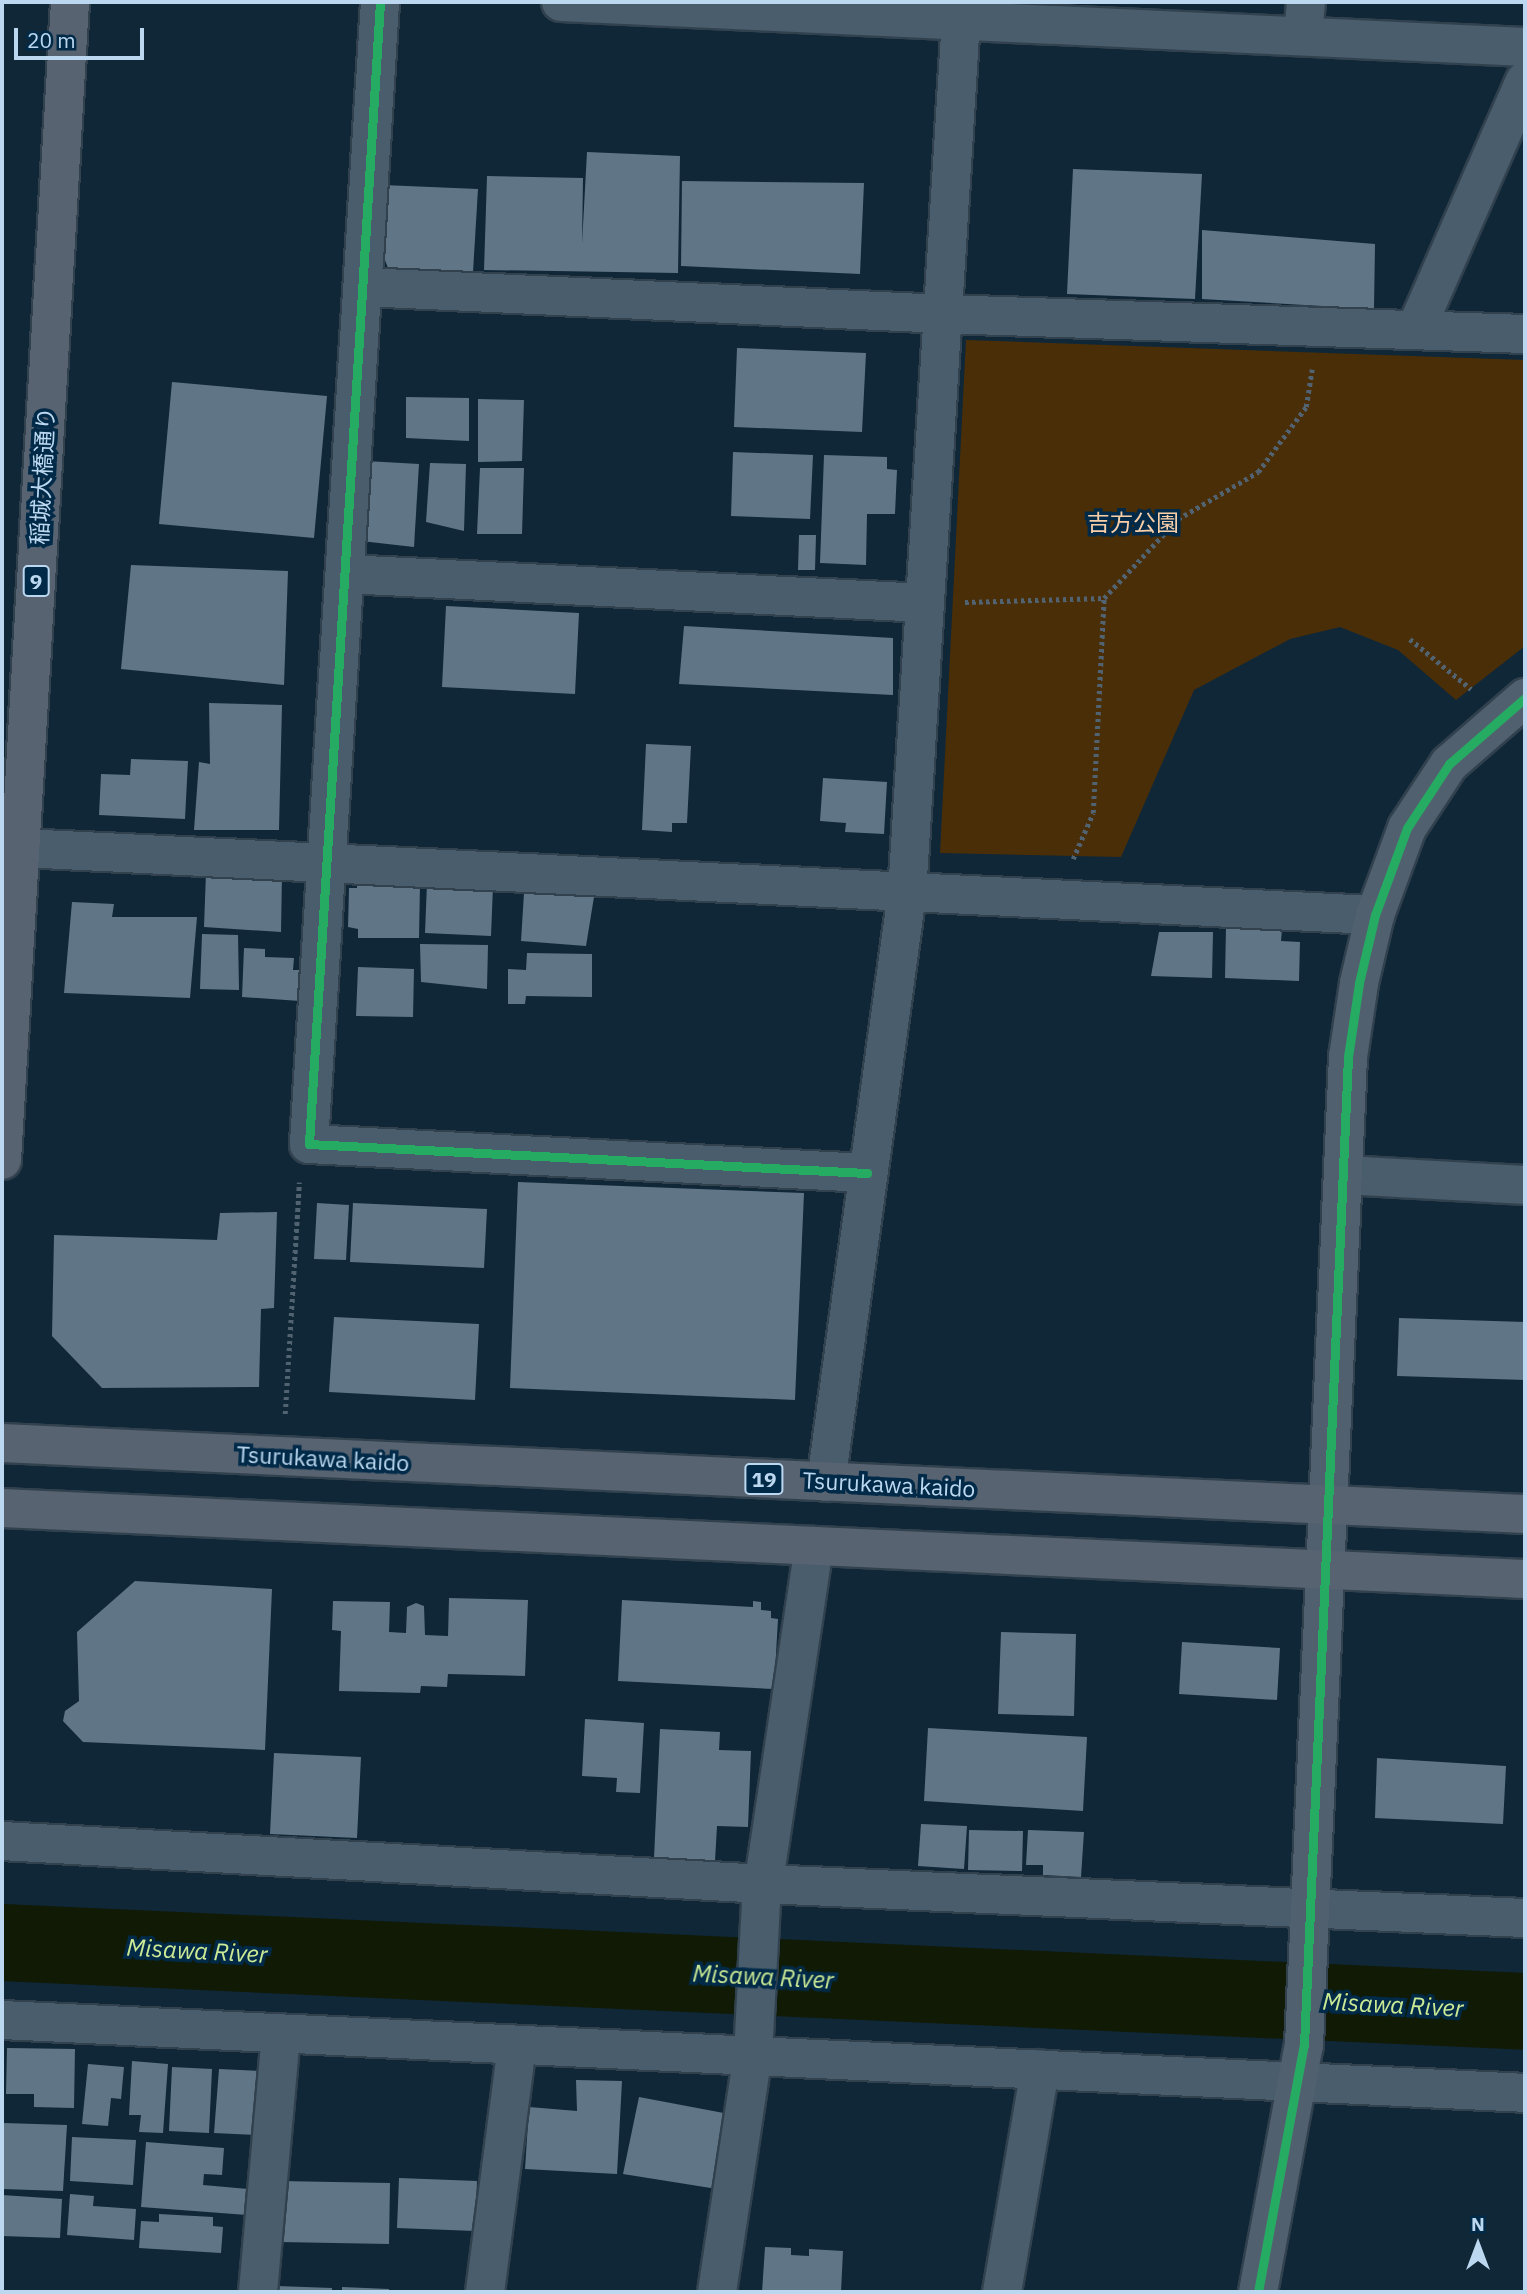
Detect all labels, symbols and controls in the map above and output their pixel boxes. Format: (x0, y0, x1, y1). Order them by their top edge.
scale bar (18, 14, 147, 58)
text: 20 m (27, 26, 76, 54)
street label: 稲城大橋通り (25, 406, 59, 546)
park label: 吉方公園 (1087, 508, 1179, 536)
road number: 9 (22, 564, 50, 598)
street label: Tsurukawa kaido (236, 1440, 410, 1476)
road number: 19 (743, 1462, 785, 1496)
street label: Tsurukawa kaido (802, 1466, 976, 1502)
water label: Misawa River (126, 1933, 268, 1969)
water label: Misawa River (692, 1959, 834, 1995)
water label: Misawa River (1322, 1987, 1464, 2023)
north arrow (1443, 2210, 1513, 2280)
text: N (1471, 2212, 1485, 2236)

